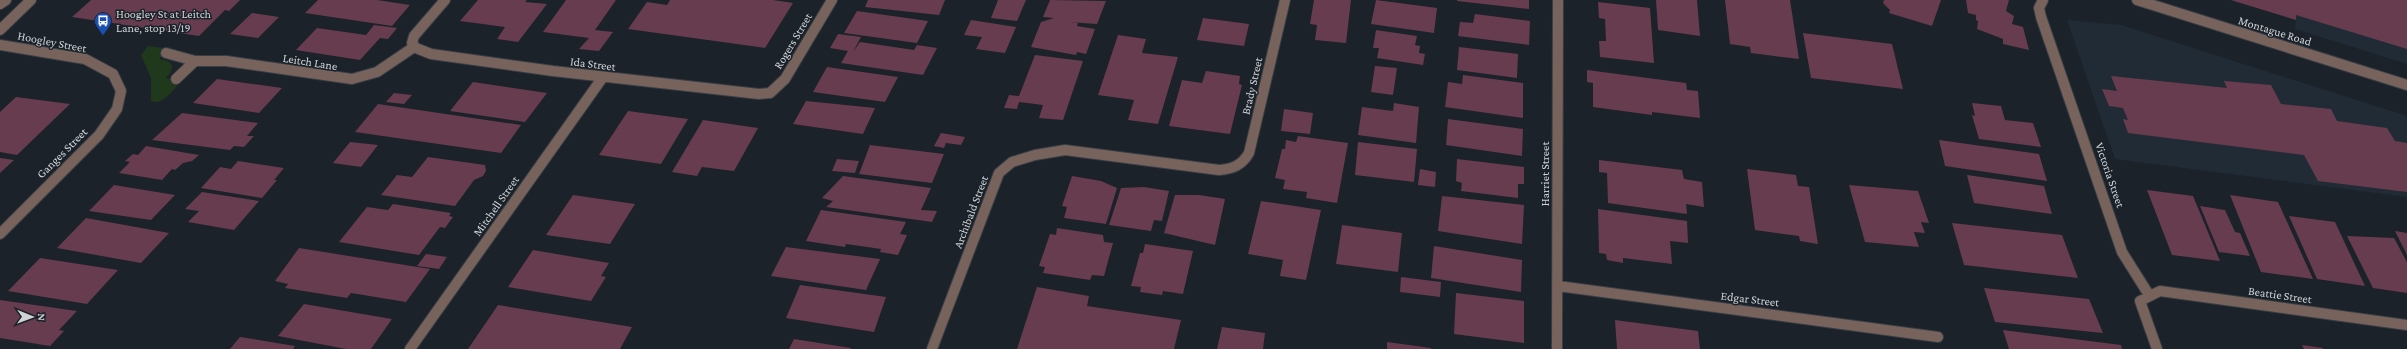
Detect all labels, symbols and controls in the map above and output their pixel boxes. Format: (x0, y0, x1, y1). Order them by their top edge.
place label: Hoogley St at Leitch Lane, stop 13/19 (116, 7, 212, 35)
street label: Rogers Street (771, 10, 816, 71)
bus stop icon: Hoogley St at Leitch Lane, stop 13/19 (93, 11, 113, 36)
street label: Montague Road (2237, 13, 2314, 49)
street label: Hoogley Street (16, 28, 89, 56)
street label: Leitch Lane (282, 51, 338, 73)
street label: Ida Street (569, 54, 618, 74)
street label: Brady Street (1239, 55, 1266, 116)
street label: Ganges Street (34, 124, 91, 181)
street label: Harriet Street (1538, 141, 1552, 206)
street label: Victoria Street (2092, 141, 2128, 210)
street label: Mitchell Street (470, 172, 522, 239)
street label: Archibald Street (951, 173, 992, 250)
street label: Beattie Street (2247, 284, 2314, 307)
street label: Edgar Street (1720, 288, 1781, 310)
north arrow (12, 297, 52, 337)
text: N (36, 313, 48, 322)

